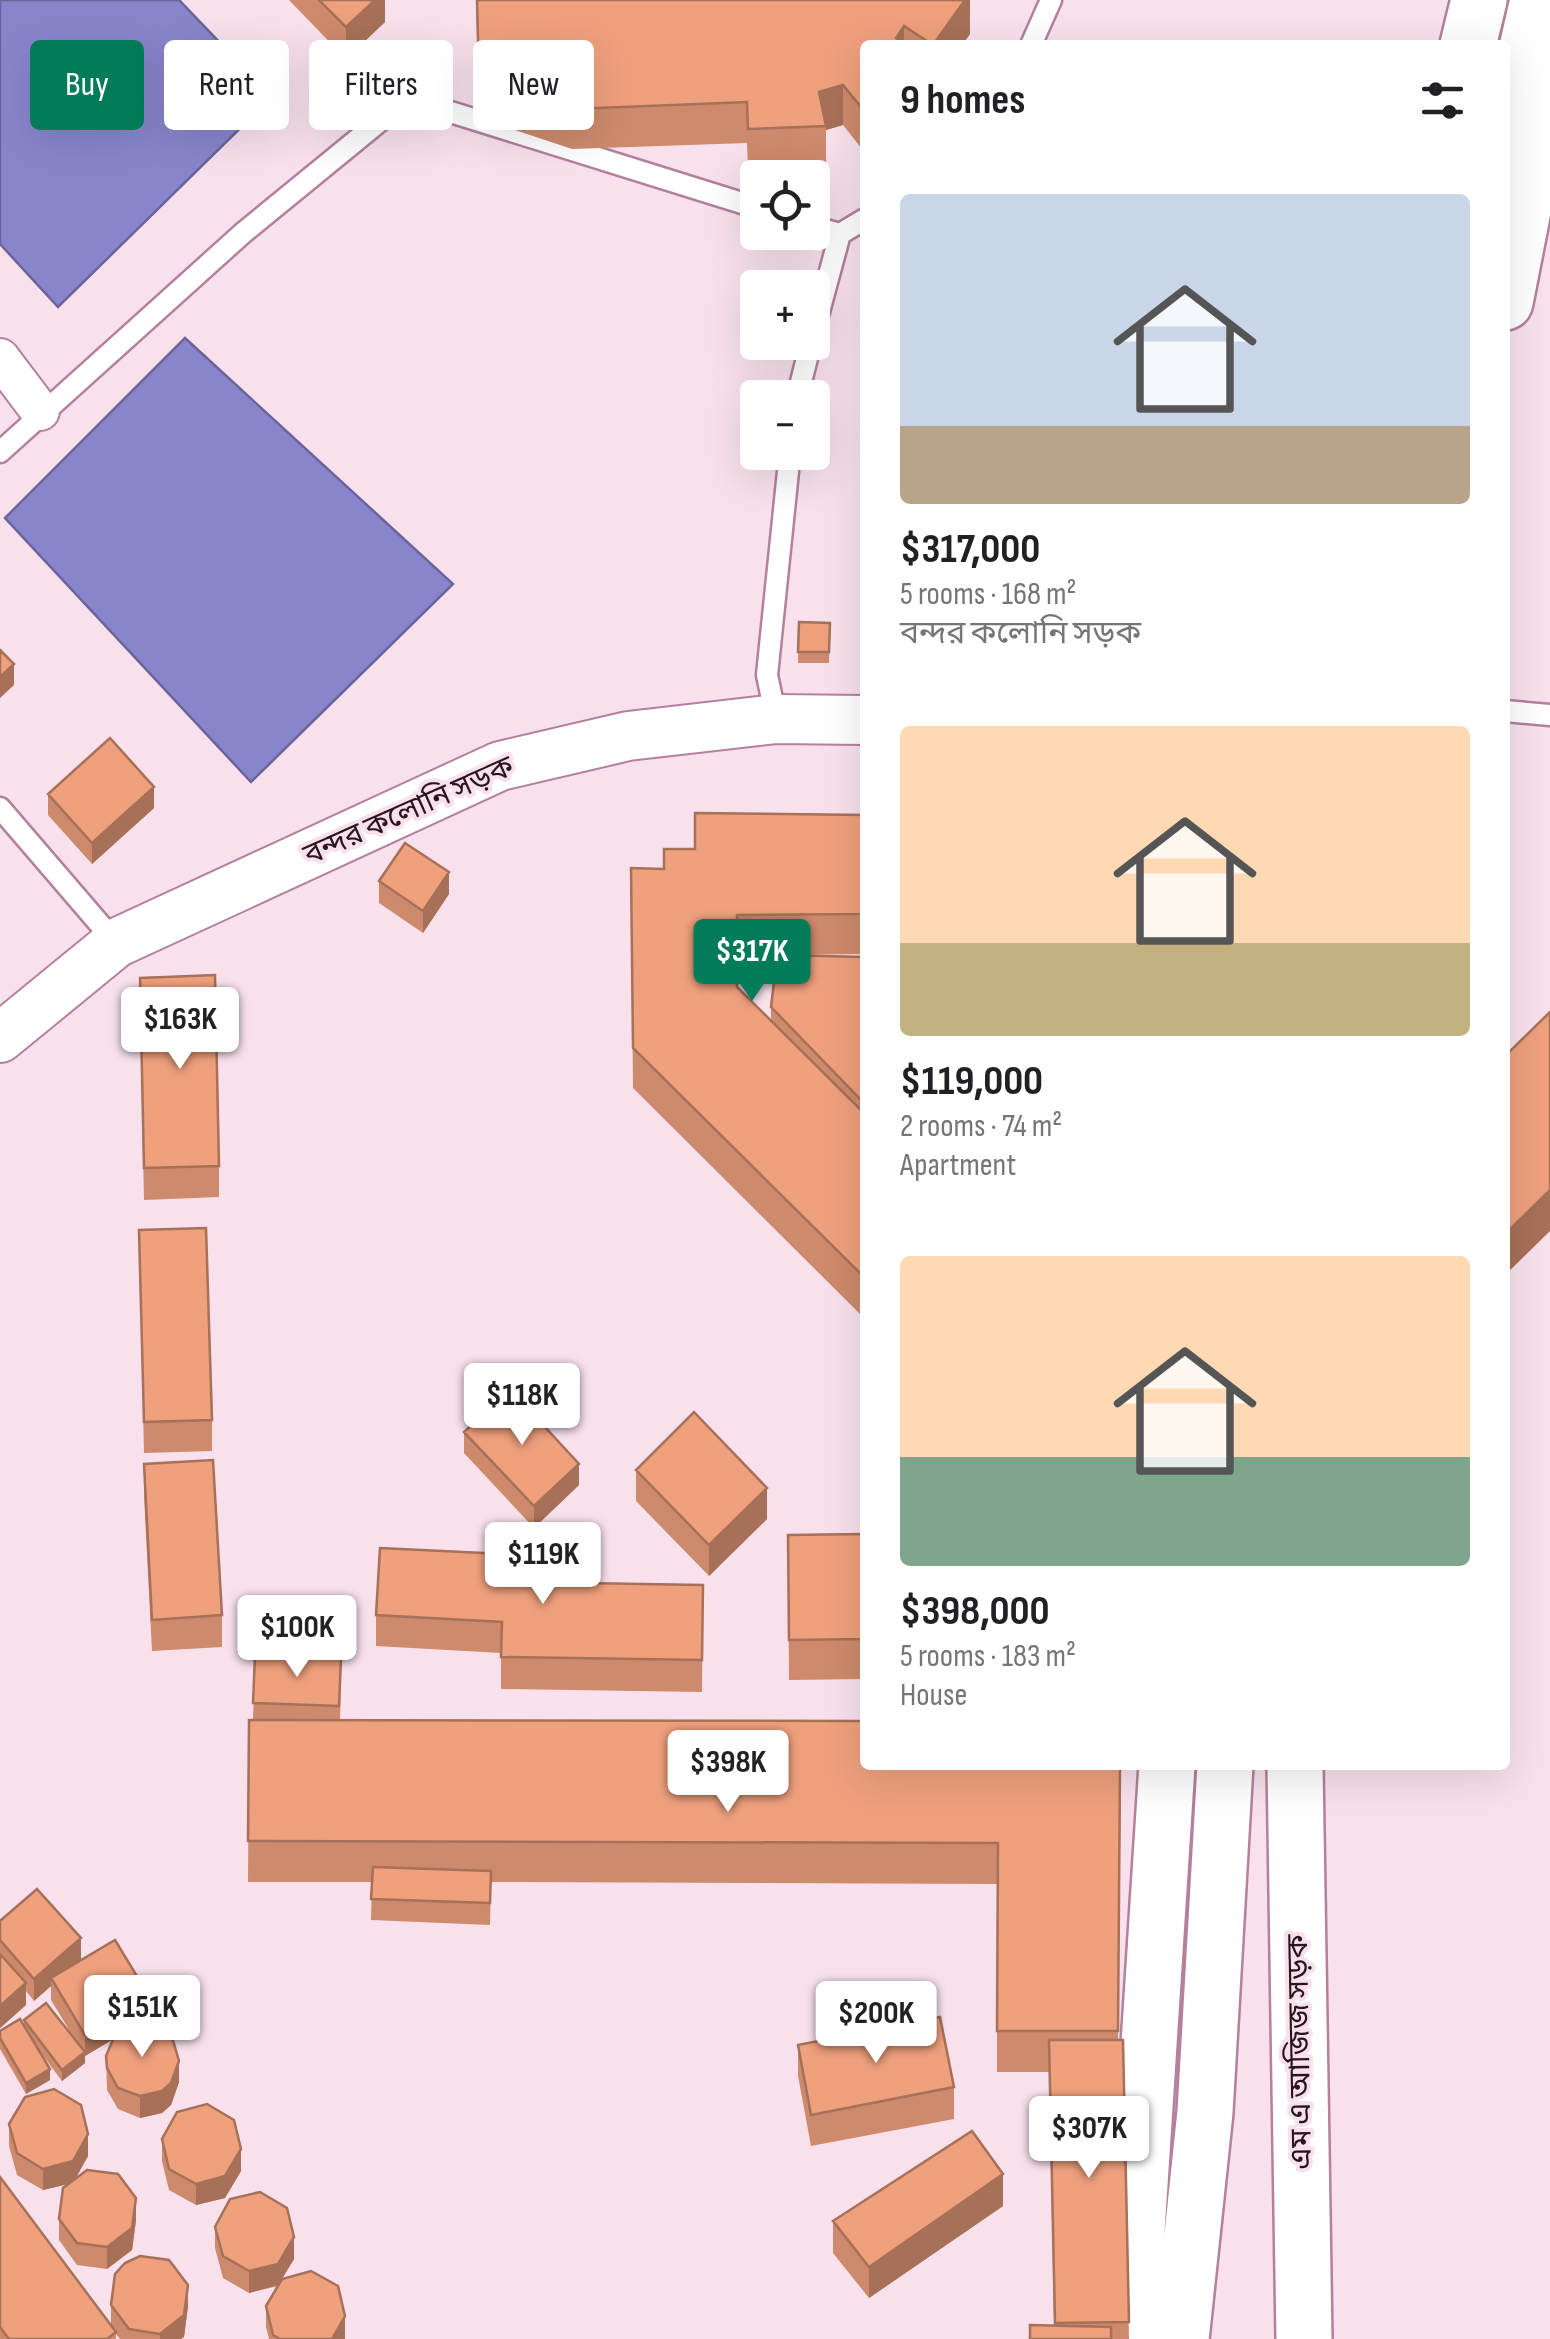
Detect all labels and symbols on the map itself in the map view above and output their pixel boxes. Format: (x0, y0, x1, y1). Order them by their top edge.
street label: বন্দর কলোনি সড়ক (297, 747, 520, 874)
pin: $317K (682, 919, 822, 1004)
pin: $163K (110, 987, 250, 1072)
pin: $118K (452, 1363, 592, 1448)
pin: $119K (473, 1522, 613, 1607)
pin: $100K (227, 1595, 367, 1680)
pin: $398K (658, 1730, 798, 1815)
street label: এম এ আজিজ সড়ক (1279, 1933, 1320, 2170)
pin: $151K (72, 1975, 212, 2060)
pin: $200K (806, 1981, 946, 2066)
pin: $307K (1019, 2096, 1159, 2181)

